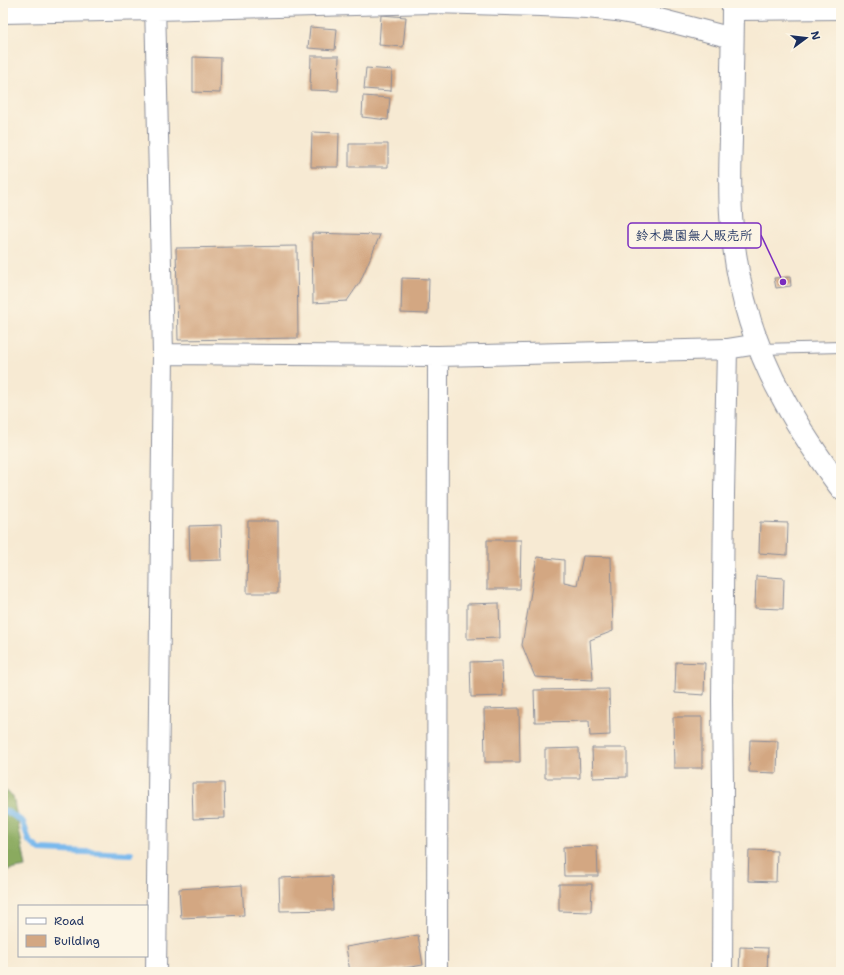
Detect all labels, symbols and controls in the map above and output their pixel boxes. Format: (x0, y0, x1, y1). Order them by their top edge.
north arrow (786, 18, 826, 58)
text: N (807, 29, 824, 42)
callout: 鈴木農園無人販売所 (628, 223, 761, 248)
text: 鈴木農園無人販売所 (635, 227, 753, 244)
legend (18, 905, 148, 957)
text: Road (54, 913, 85, 929)
text: Building (54, 933, 100, 949)

